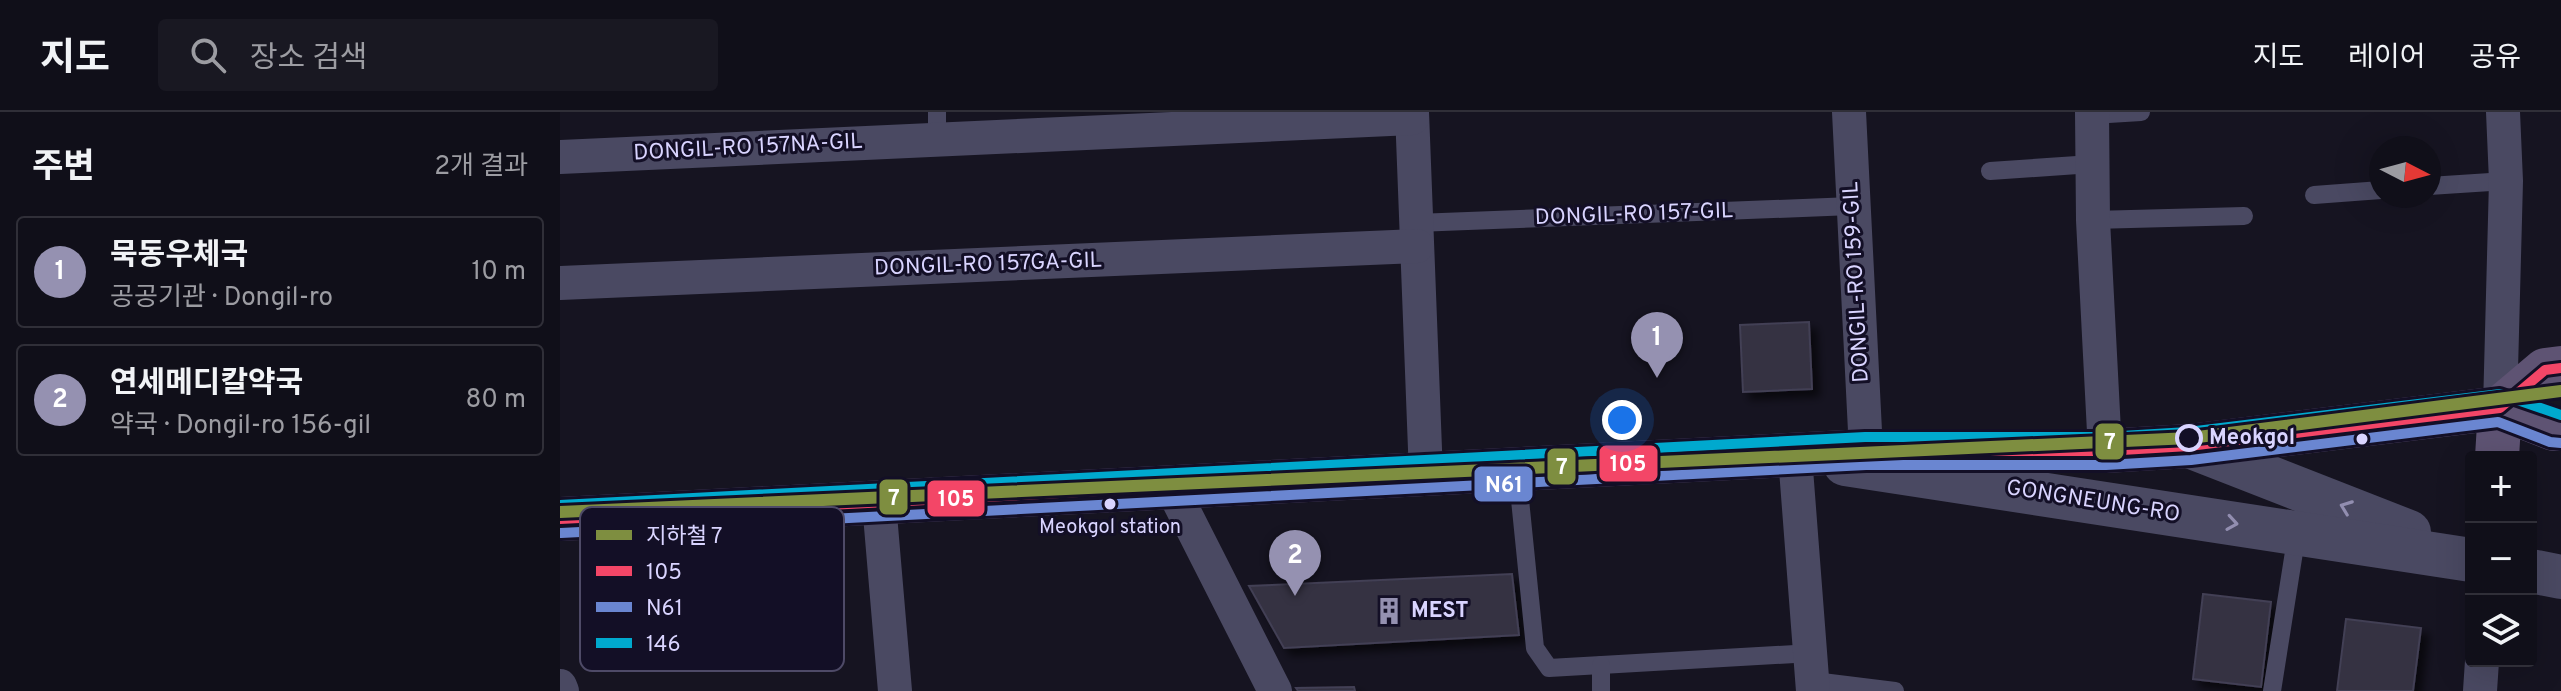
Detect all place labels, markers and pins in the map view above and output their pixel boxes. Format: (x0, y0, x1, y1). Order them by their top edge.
pin: 1 (1631, 312, 1683, 378)
marker: Meokgol (2176, 425, 2202, 451)
place label: Meokgol (2209, 425, 2295, 452)
unlabelled marker (2354, 431, 2370, 447)
marker: Meokgol station (1102, 496, 1118, 512)
place label: Meokgol station (1039, 515, 1181, 541)
pin: 2 (1269, 530, 1321, 596)
building icon: MEST (1374, 596, 1404, 626)
place label: MEST (1411, 598, 1469, 625)

